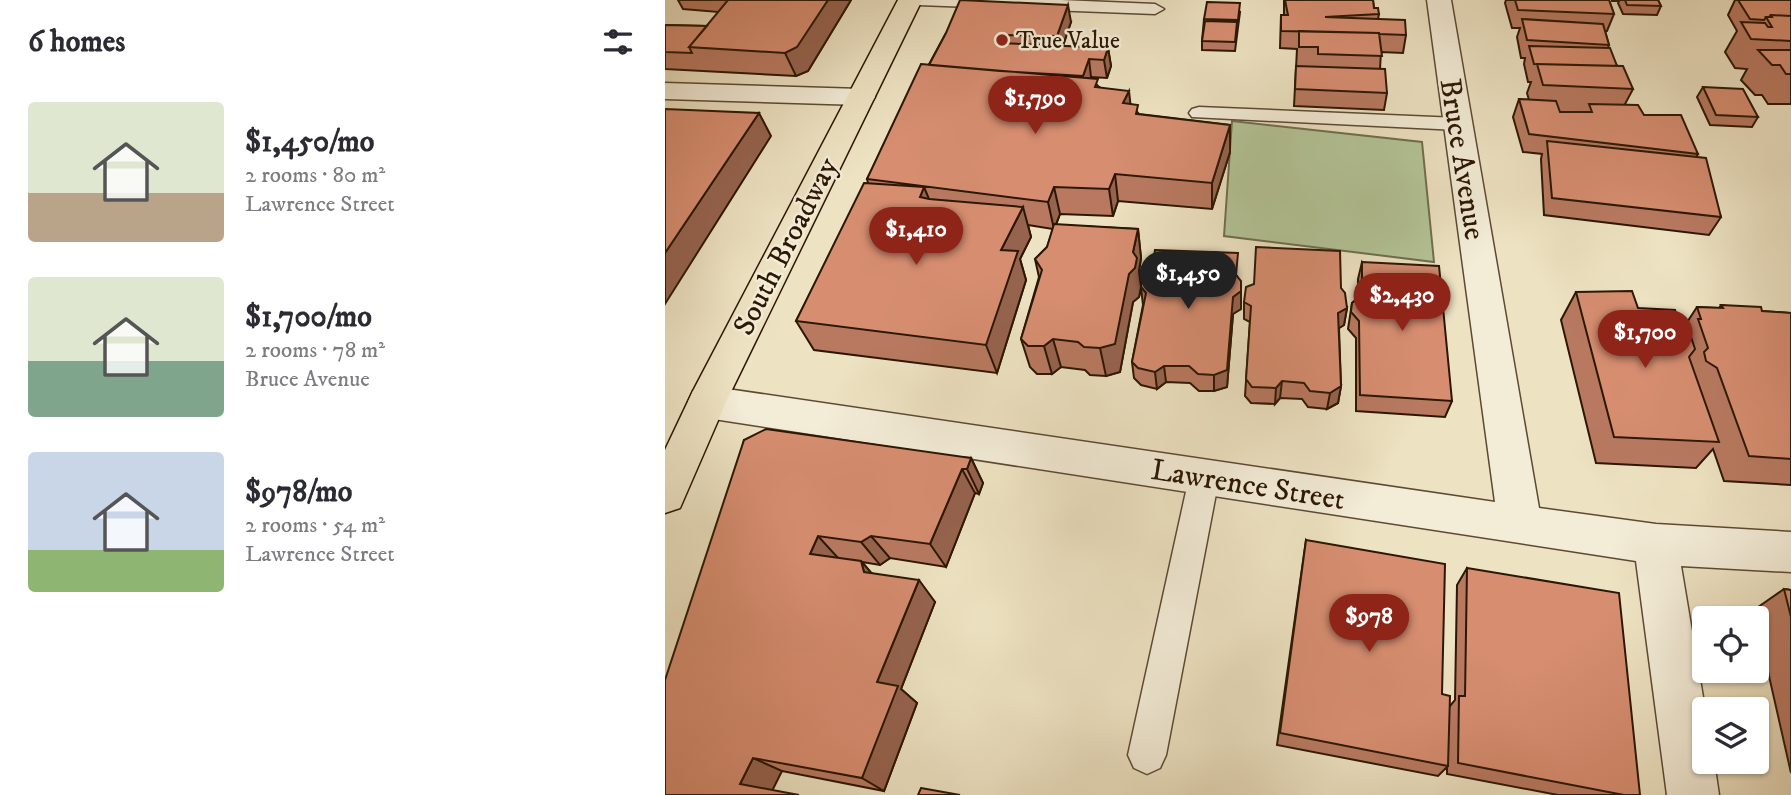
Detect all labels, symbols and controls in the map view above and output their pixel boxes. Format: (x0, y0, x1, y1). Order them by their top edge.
icon: filters (599, 23, 637, 61)
text: 6 homes (28, 24, 125, 61)
place label: True Value (1016, 26, 1120, 56)
marker: True Value (994, 32, 1010, 48)
pin: $1,790 (978, 76, 1092, 136)
street label: Bruce Avenue (1431, 76, 1493, 243)
text: $1,790 (1004, 84, 1066, 113)
text: $1,450/mo (245, 124, 374, 161)
icon: home (84, 130, 168, 214)
street label: South Broadway (726, 151, 847, 342)
text: 2 rooms · 80 m² (245, 161, 385, 190)
text: Lawrence Street (245, 190, 395, 219)
pin: $1,410 (859, 208, 973, 267)
text: $1,410 (885, 215, 947, 244)
pin: $1,450 (1131, 252, 1245, 311)
text: $1,450 (1156, 259, 1220, 288)
pin: $2,430 (1345, 274, 1459, 333)
text: $2,430 (1370, 281, 1434, 310)
text: $1,700/mo (245, 299, 372, 336)
icon: home (84, 305, 168, 389)
pin: $1,700 (1588, 310, 1702, 370)
text: $1,700 (1614, 318, 1676, 347)
text: 2 rooms · 78 m² (245, 336, 385, 365)
text: Bruce Avenue (245, 365, 370, 394)
street label: Lawrence Street (1148, 452, 1347, 519)
text: $978/mo (245, 474, 352, 511)
icon: home (84, 480, 168, 564)
text: 2 rooms · 54 m² (245, 511, 385, 540)
text: Lawrence Street (245, 540, 395, 569)
pin: $978 (1328, 594, 1410, 654)
text: $978 (1345, 602, 1393, 631)
map controls (1692, 606, 1769, 774)
button: locate (1692, 606, 1769, 683)
button: layers (1692, 697, 1769, 774)

